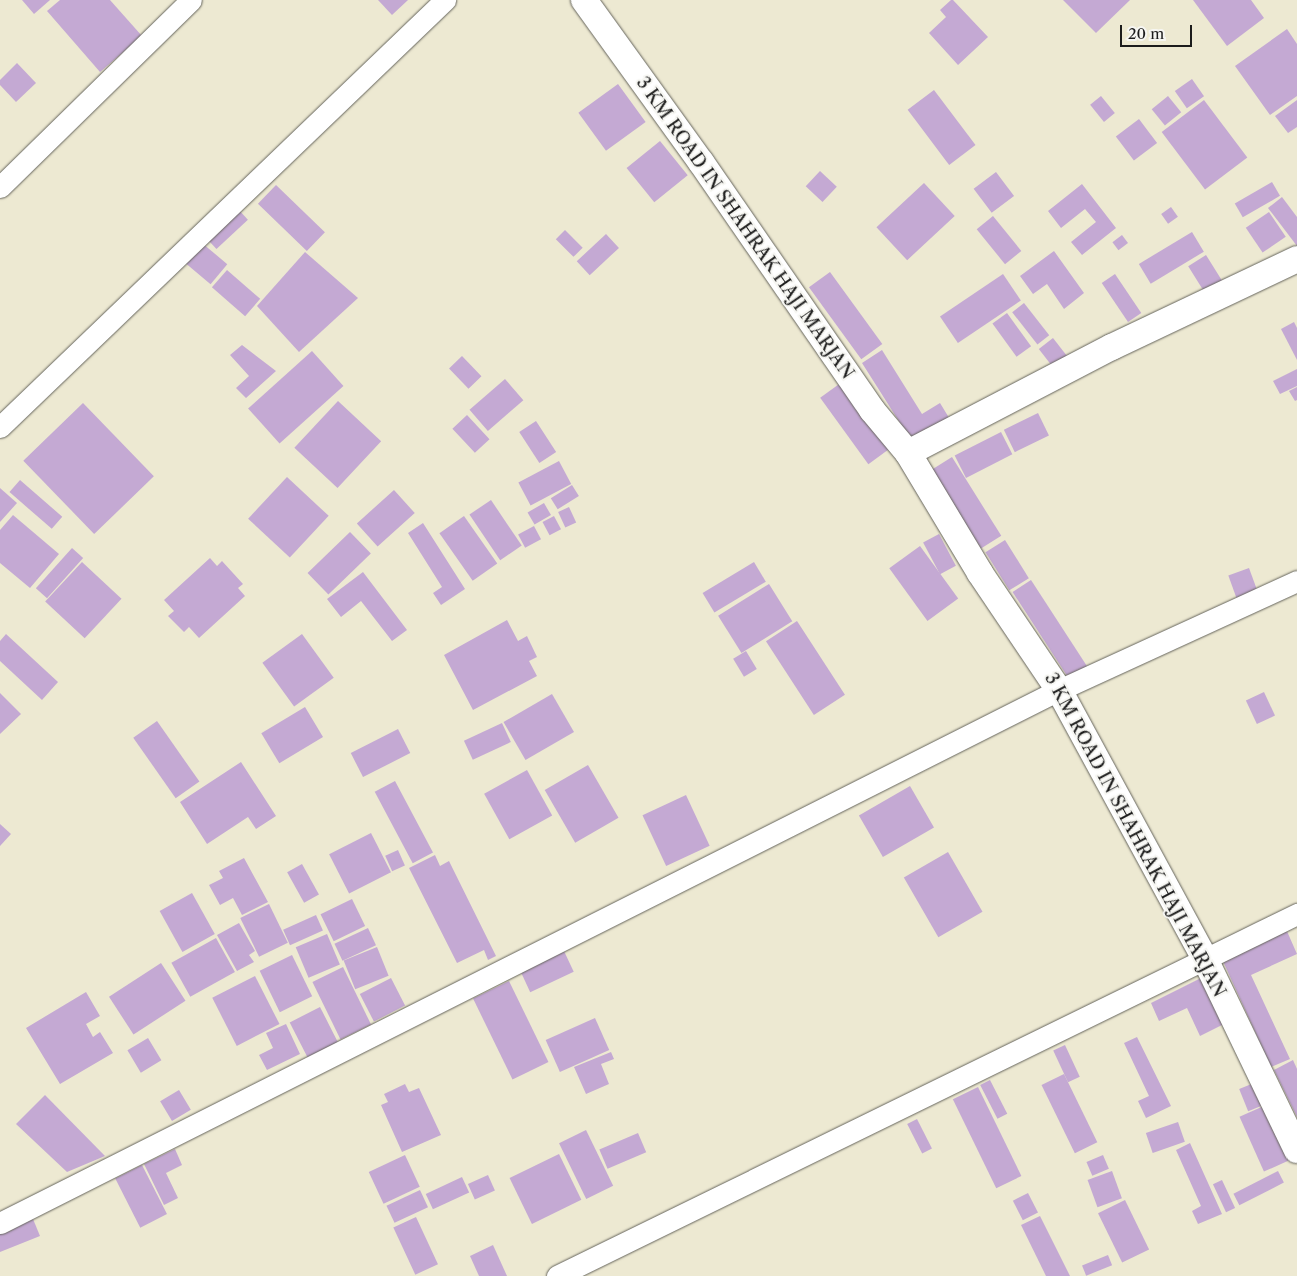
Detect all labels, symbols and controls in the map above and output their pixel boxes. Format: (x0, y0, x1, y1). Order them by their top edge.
scale bar (1122, 15, 1194, 47)
text: 20 m (1128, 24, 1164, 43)
street label: 3 KM ROAD IN SHAHRAK HAJI MARJAN (632, 73, 858, 383)
street label: 3 KM ROAD IN SHAHRAK HAJI MARJAN (1040, 669, 1230, 1001)

